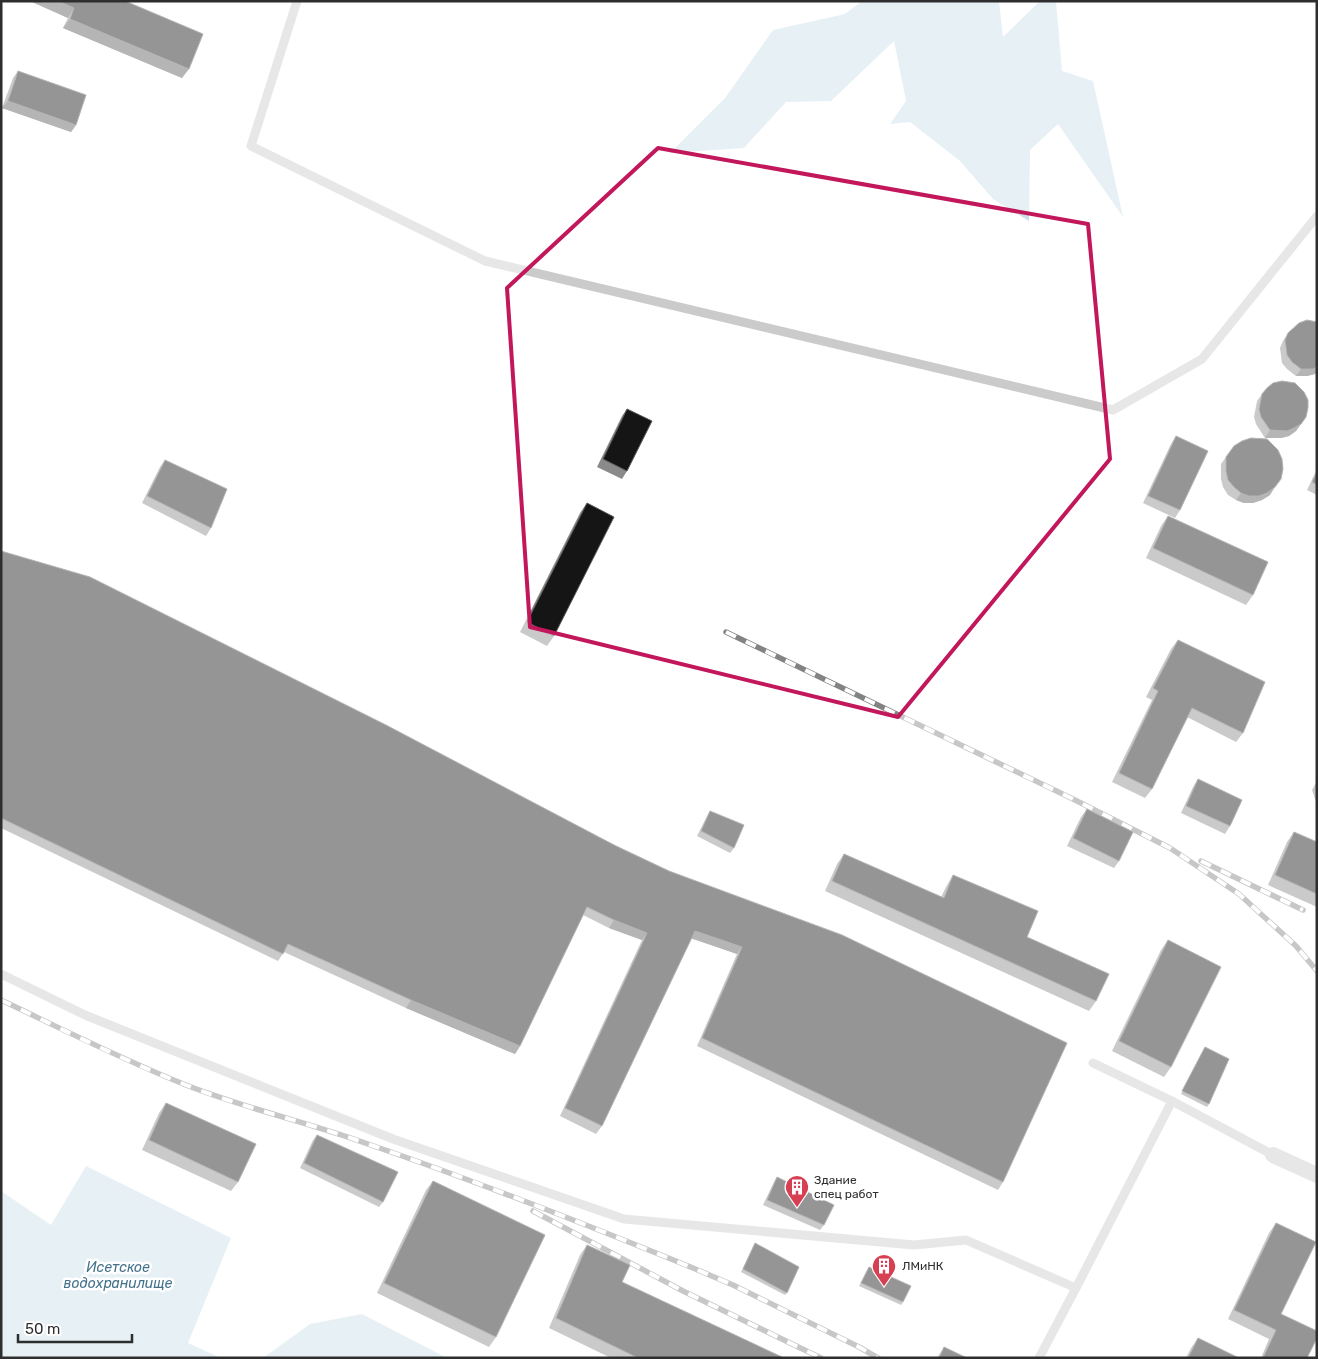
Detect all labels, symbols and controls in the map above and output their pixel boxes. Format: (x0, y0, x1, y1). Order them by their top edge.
place label: Здание спец работ (814, 1173, 879, 1201)
building icon: Здание спец работ (784, 1174, 810, 1208)
building icon: ЛМиНК (871, 1253, 897, 1287)
water label: Исетское водохранилище (64, 1259, 173, 1292)
place label: ЛМиНК (902, 1259, 944, 1273)
scale bar (18, 1312, 131, 1344)
text: 50 m (25, 1320, 60, 1338)

